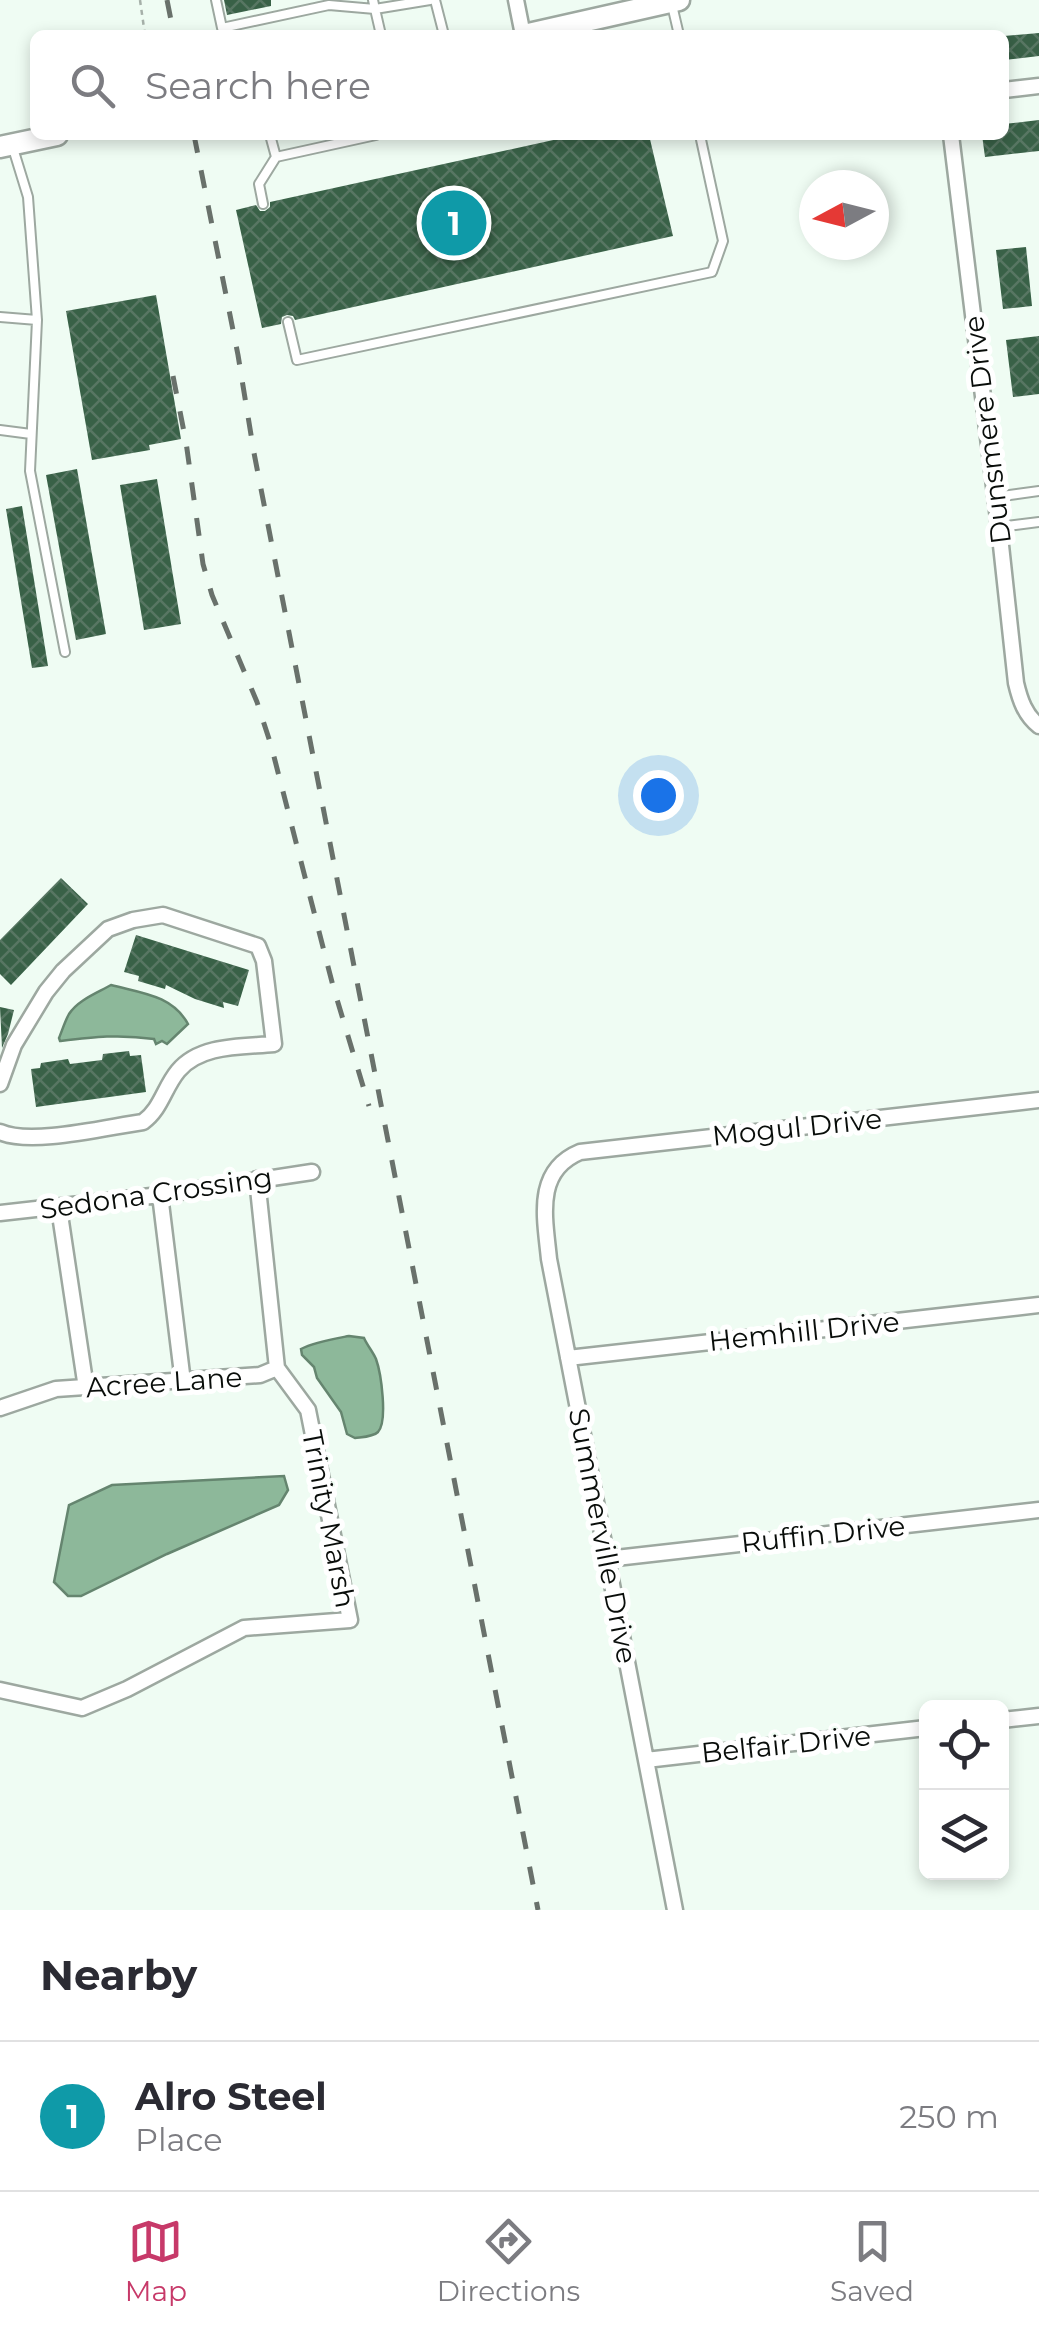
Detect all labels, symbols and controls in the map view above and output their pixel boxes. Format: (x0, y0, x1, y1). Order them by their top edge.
search box (30, 30, 1009, 140)
icon: search (65, 58, 120, 113)
text: Search here (145, 62, 371, 109)
north arrow (799, 170, 889, 260)
pin: 1 (422, 186, 486, 260)
street label: Dunsmere Drive (956, 314, 1018, 546)
your location (633, 770, 684, 821)
street label: Mogul Drive (710, 1101, 884, 1153)
street label: Sedona Crossing (37, 1160, 275, 1226)
street label: Hemhill Drive (707, 1304, 901, 1358)
street label: Acree Lane (85, 1360, 243, 1404)
street label: Summerville Drive (562, 1405, 644, 1667)
street label: Trinity Marsh (295, 1427, 363, 1611)
street label: Ruffin Drive (739, 1508, 907, 1560)
map controls (919, 1700, 1009, 1880)
button: locate (919, 1700, 1009, 1790)
street label: Belfair Drive (699, 1718, 873, 1770)
button: layers (919, 1790, 1009, 1880)
text: Nearby (40, 1949, 197, 2001)
text: Alro Steel (135, 2073, 327, 2120)
text: 1 (66, 2097, 79, 2136)
text: 250 m (899, 2097, 999, 2136)
text: Place (135, 2120, 223, 2159)
tab: Map (125, 2214, 187, 2308)
tab: Directions (437, 2214, 580, 2308)
tab: Saved (830, 2214, 914, 2308)

